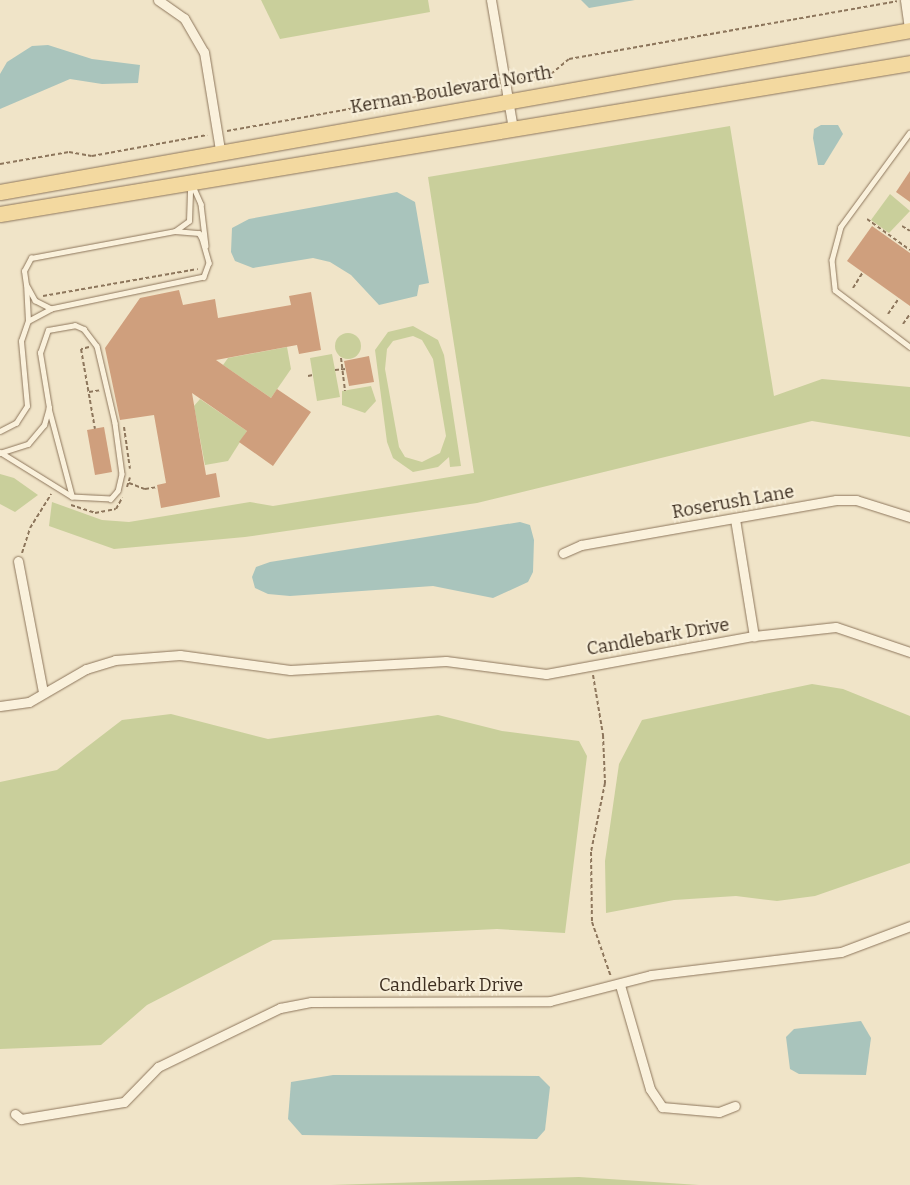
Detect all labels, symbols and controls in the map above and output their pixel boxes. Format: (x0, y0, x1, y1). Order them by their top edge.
street label: Kernan Boulevard North (349, 62, 553, 118)
street label: Roserush Lane (670, 481, 796, 523)
street label: Candlebark Drive (585, 614, 731, 660)
street label: Candlebark Drive (379, 974, 523, 996)

